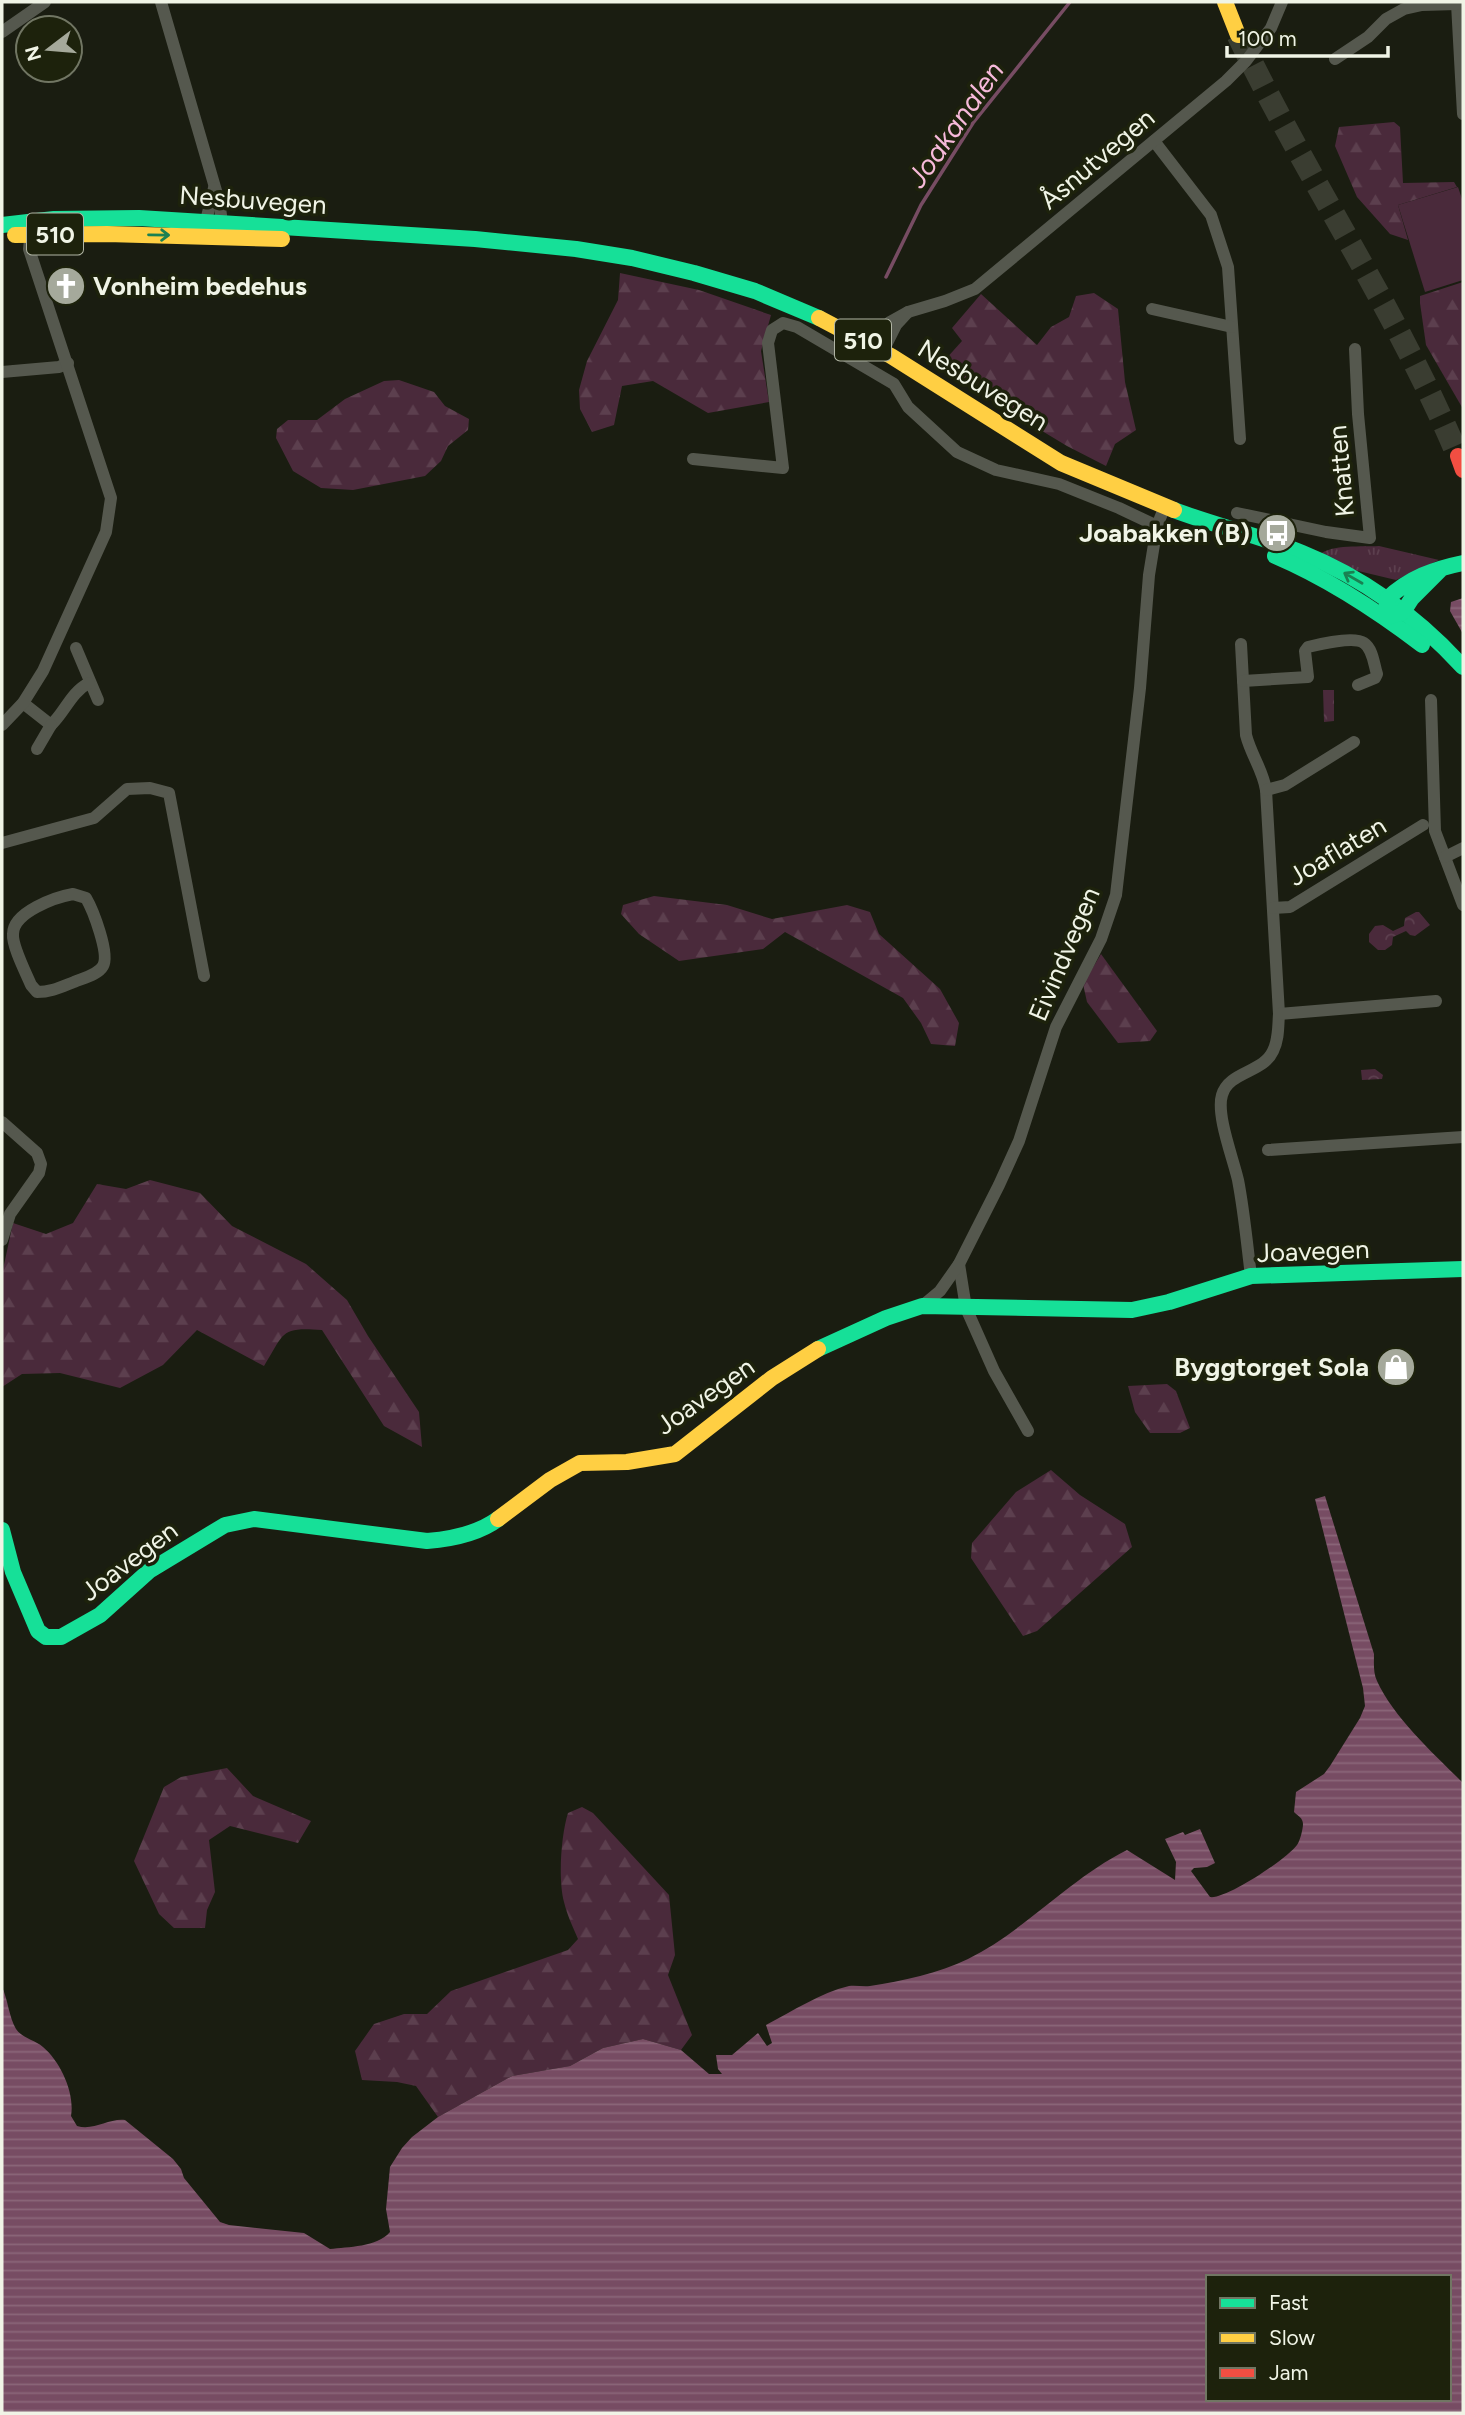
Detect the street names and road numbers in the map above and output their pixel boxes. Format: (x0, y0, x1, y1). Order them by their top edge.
street label: Åsnutvegen (1033, 102, 1161, 216)
street label: Nesbuvegen (178, 179, 328, 221)
road number: 510 (27, 214, 83, 255)
road number: 510 (835, 320, 891, 360)
street label: Nesbuvegen (912, 332, 1054, 438)
street label: Knatten (1321, 424, 1361, 518)
street label: Joaflaten (1282, 809, 1392, 893)
street label: Eivindvegen (1022, 882, 1106, 1026)
street label: Joavegen (1256, 1233, 1370, 1269)
street label: Joavegen (650, 1351, 760, 1441)
street label: Joavegen (74, 1514, 184, 1608)

